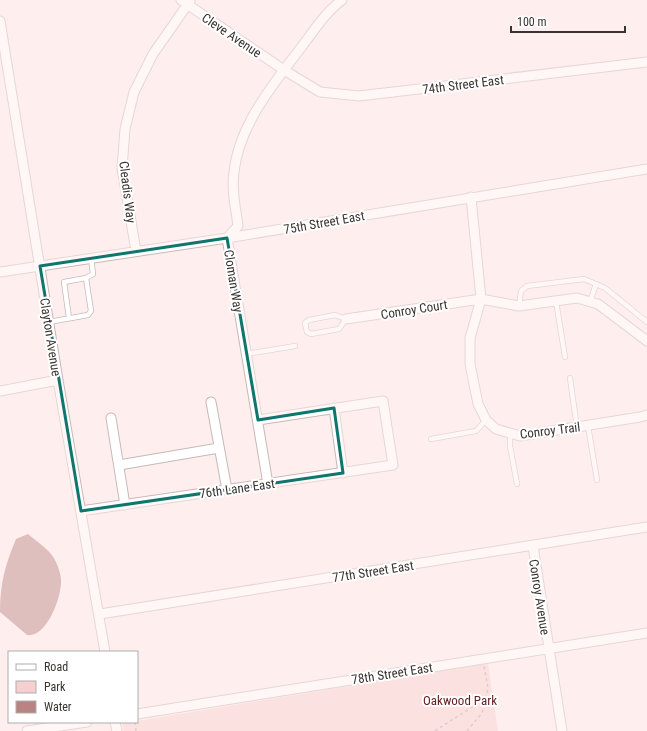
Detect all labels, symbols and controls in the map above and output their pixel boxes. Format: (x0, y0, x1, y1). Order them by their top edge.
scale bar (511, 8, 625, 34)
street label: Cleve Avenue (199, 10, 264, 61)
text: 100 m (517, 15, 547, 29)
street label: 74th Street East (422, 72, 505, 97)
street label: Cleadis Way (116, 160, 139, 224)
street label: 75th Street East (282, 208, 366, 237)
street label: Cloman Way (221, 249, 246, 314)
street label: Clayton Avenue (37, 297, 64, 377)
street label: Conroy Court (380, 297, 449, 322)
street label: Conroy Trail (519, 419, 581, 442)
street label: 76th Lane East (198, 476, 276, 501)
street label: 77th Street East (331, 558, 415, 585)
street label: Conroy Avenue (526, 558, 553, 636)
legend (8, 651, 138, 723)
text: Road (44, 660, 68, 674)
street label: 78th Street East (350, 660, 434, 687)
text: Park (44, 680, 66, 694)
park label: Oakwood Park (423, 693, 497, 708)
text: Water (44, 700, 72, 714)

